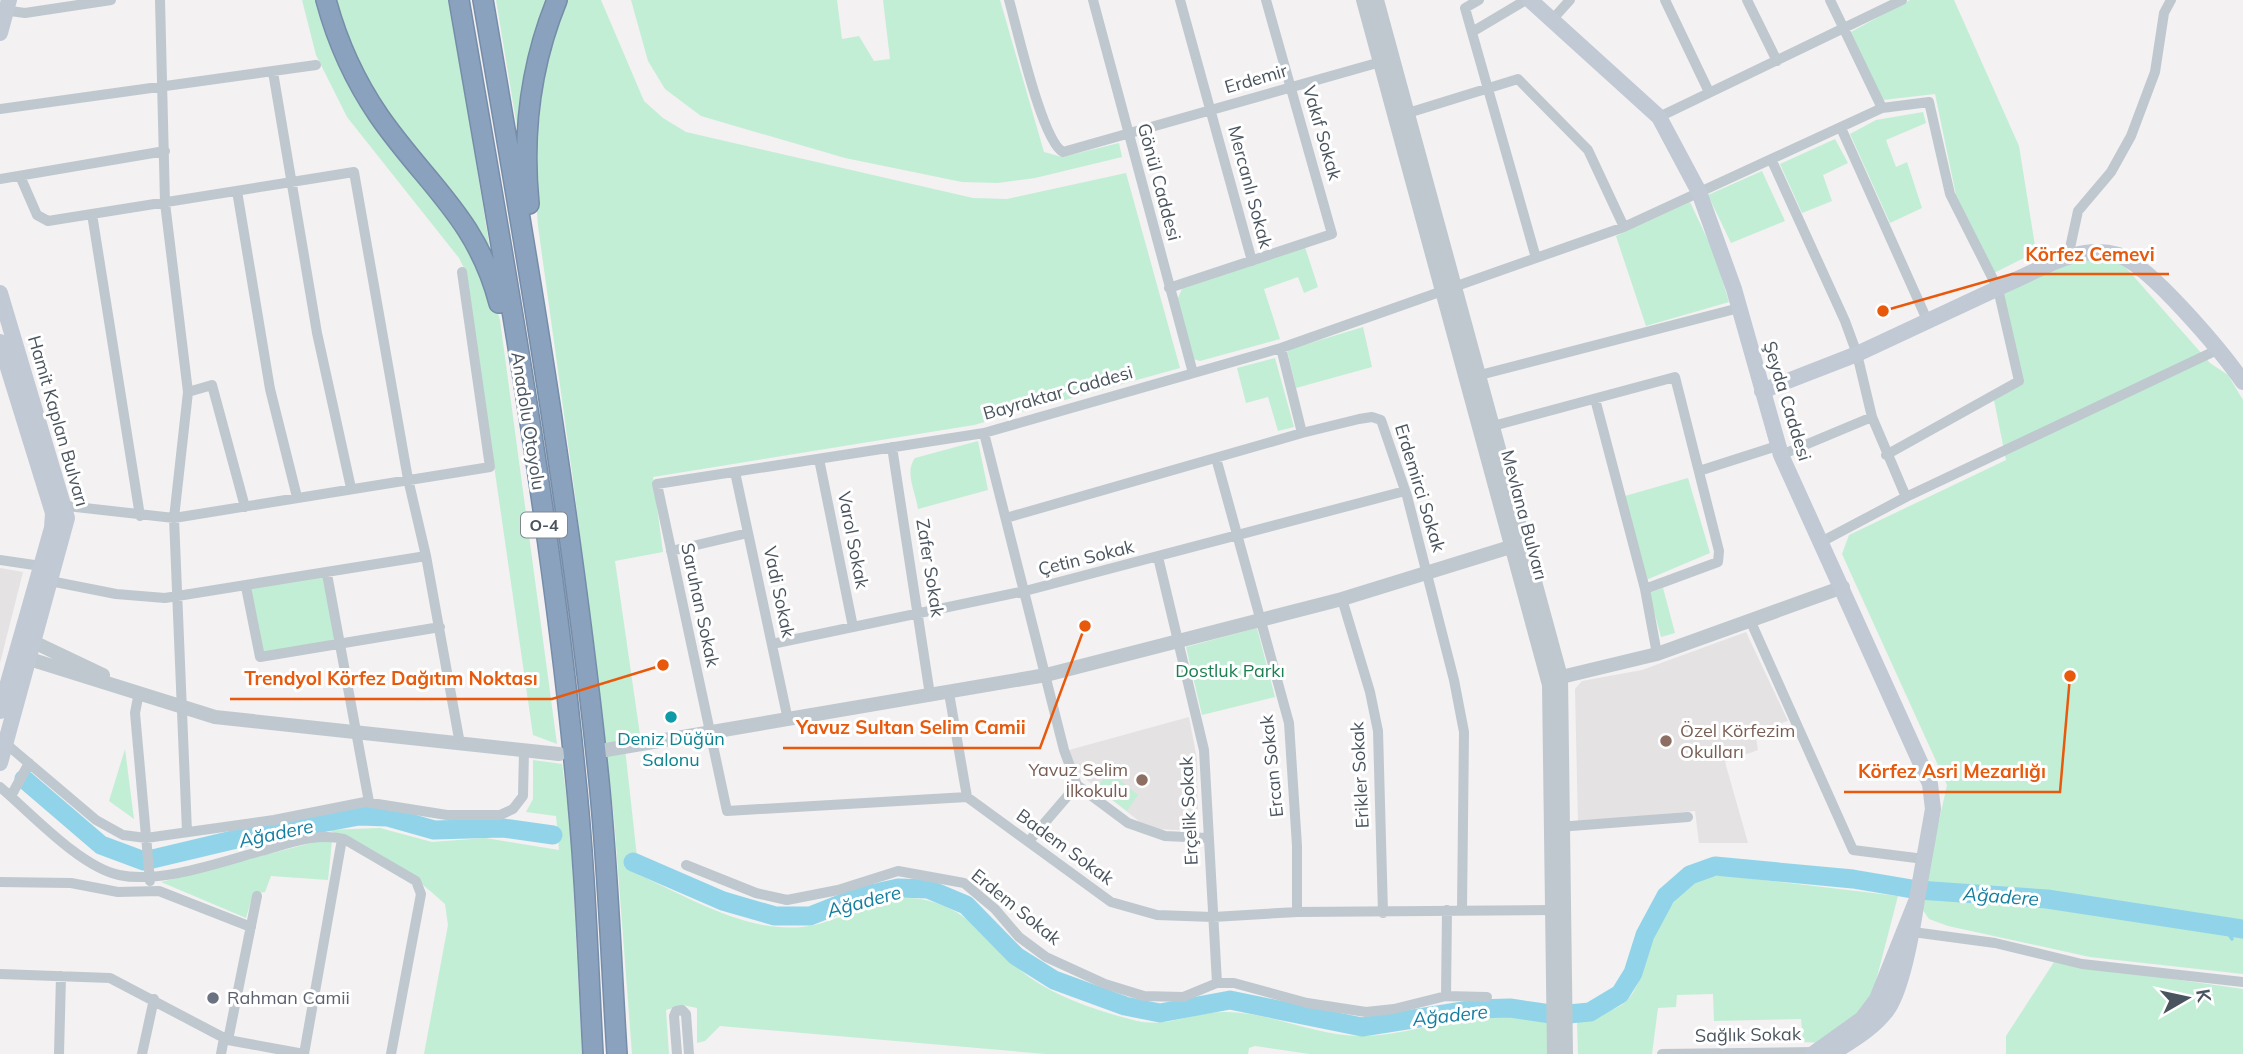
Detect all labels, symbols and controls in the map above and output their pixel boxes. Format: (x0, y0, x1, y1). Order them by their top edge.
street label: Erdemir (1222, 58, 1290, 98)
street label: Vakıf Sokak (1298, 83, 1347, 184)
street label: Gönül Caddesi (1133, 121, 1186, 243)
street label: Mercanlı Sokak (1223, 123, 1278, 251)
callout: Körfez Cemevi (2012, 234, 2169, 274)
text: Körfez Cemevi (2025, 242, 2155, 266)
street label: Hamit Kaplan Bulvarı (23, 333, 94, 509)
street label: Şeyda Caddesi (1758, 338, 1817, 464)
street label: Anadolu Otoyolu (506, 350, 551, 492)
street label: Bayraktar Caddesi (980, 360, 1135, 425)
street label: Erdemirci Sokak (1390, 421, 1451, 555)
street label: Mevlana Bulvarı (1496, 447, 1553, 582)
street label: Varol Sokak (833, 489, 874, 591)
road number: O-4 (521, 512, 567, 538)
street label: Zafer Sokak (911, 517, 950, 619)
street label: Çetin Sokak (1036, 534, 1137, 581)
street label: Saruhan Sokak (676, 541, 725, 670)
street label: Vadi Sokak (759, 544, 801, 640)
callout: Trendyol Körfez Dağıtım Noktası (230, 659, 552, 699)
park label: Dostluk Parkı (1175, 659, 1285, 682)
text: Trendyol Körfez Dağıtım Noktası (244, 666, 538, 690)
callout: Yavuz Sultan Selim Camii (783, 708, 1040, 748)
marker: Deniz Düğün Salonu (663, 709, 679, 725)
street label: Ercan Sokak (1255, 713, 1288, 818)
text: Yavuz Sultan Selim Camii (795, 715, 1026, 739)
place label: Özel Körfezim Okulları (1680, 719, 1795, 763)
street label: Erikler Sokak (1345, 720, 1374, 829)
place label: Deniz Düğün Salonu (617, 727, 725, 771)
marker: Özel Körfezim Okulları (1658, 733, 1674, 749)
callout: Körfez Asri Mezarlığı (1844, 752, 2060, 792)
street label: Erçelik Sokak (1174, 755, 1203, 866)
place label: Yavuz Selim İlkokulu (1027, 758, 1128, 802)
text: Körfez Asri Mezarlığı (1858, 759, 2046, 783)
marker: Yavuz Selim İlkokulu (1134, 772, 1150, 788)
street label: Badem Sokak (1012, 804, 1119, 890)
water label: Ağadere (236, 813, 315, 853)
street label: Erdem Sokak (967, 863, 1066, 950)
water label: Ağadere (823, 880, 904, 923)
water label: Ağadere (1961, 881, 2040, 911)
north arrow (2152, 963, 2222, 1033)
place label: Rahman Camii (227, 986, 350, 1009)
text: K (2191, 987, 2217, 1005)
marker: Rahman Camii (205, 990, 221, 1006)
water label: Ağadere (1410, 999, 1489, 1031)
street label: Sağlık Sokak (1695, 1022, 1802, 1047)

